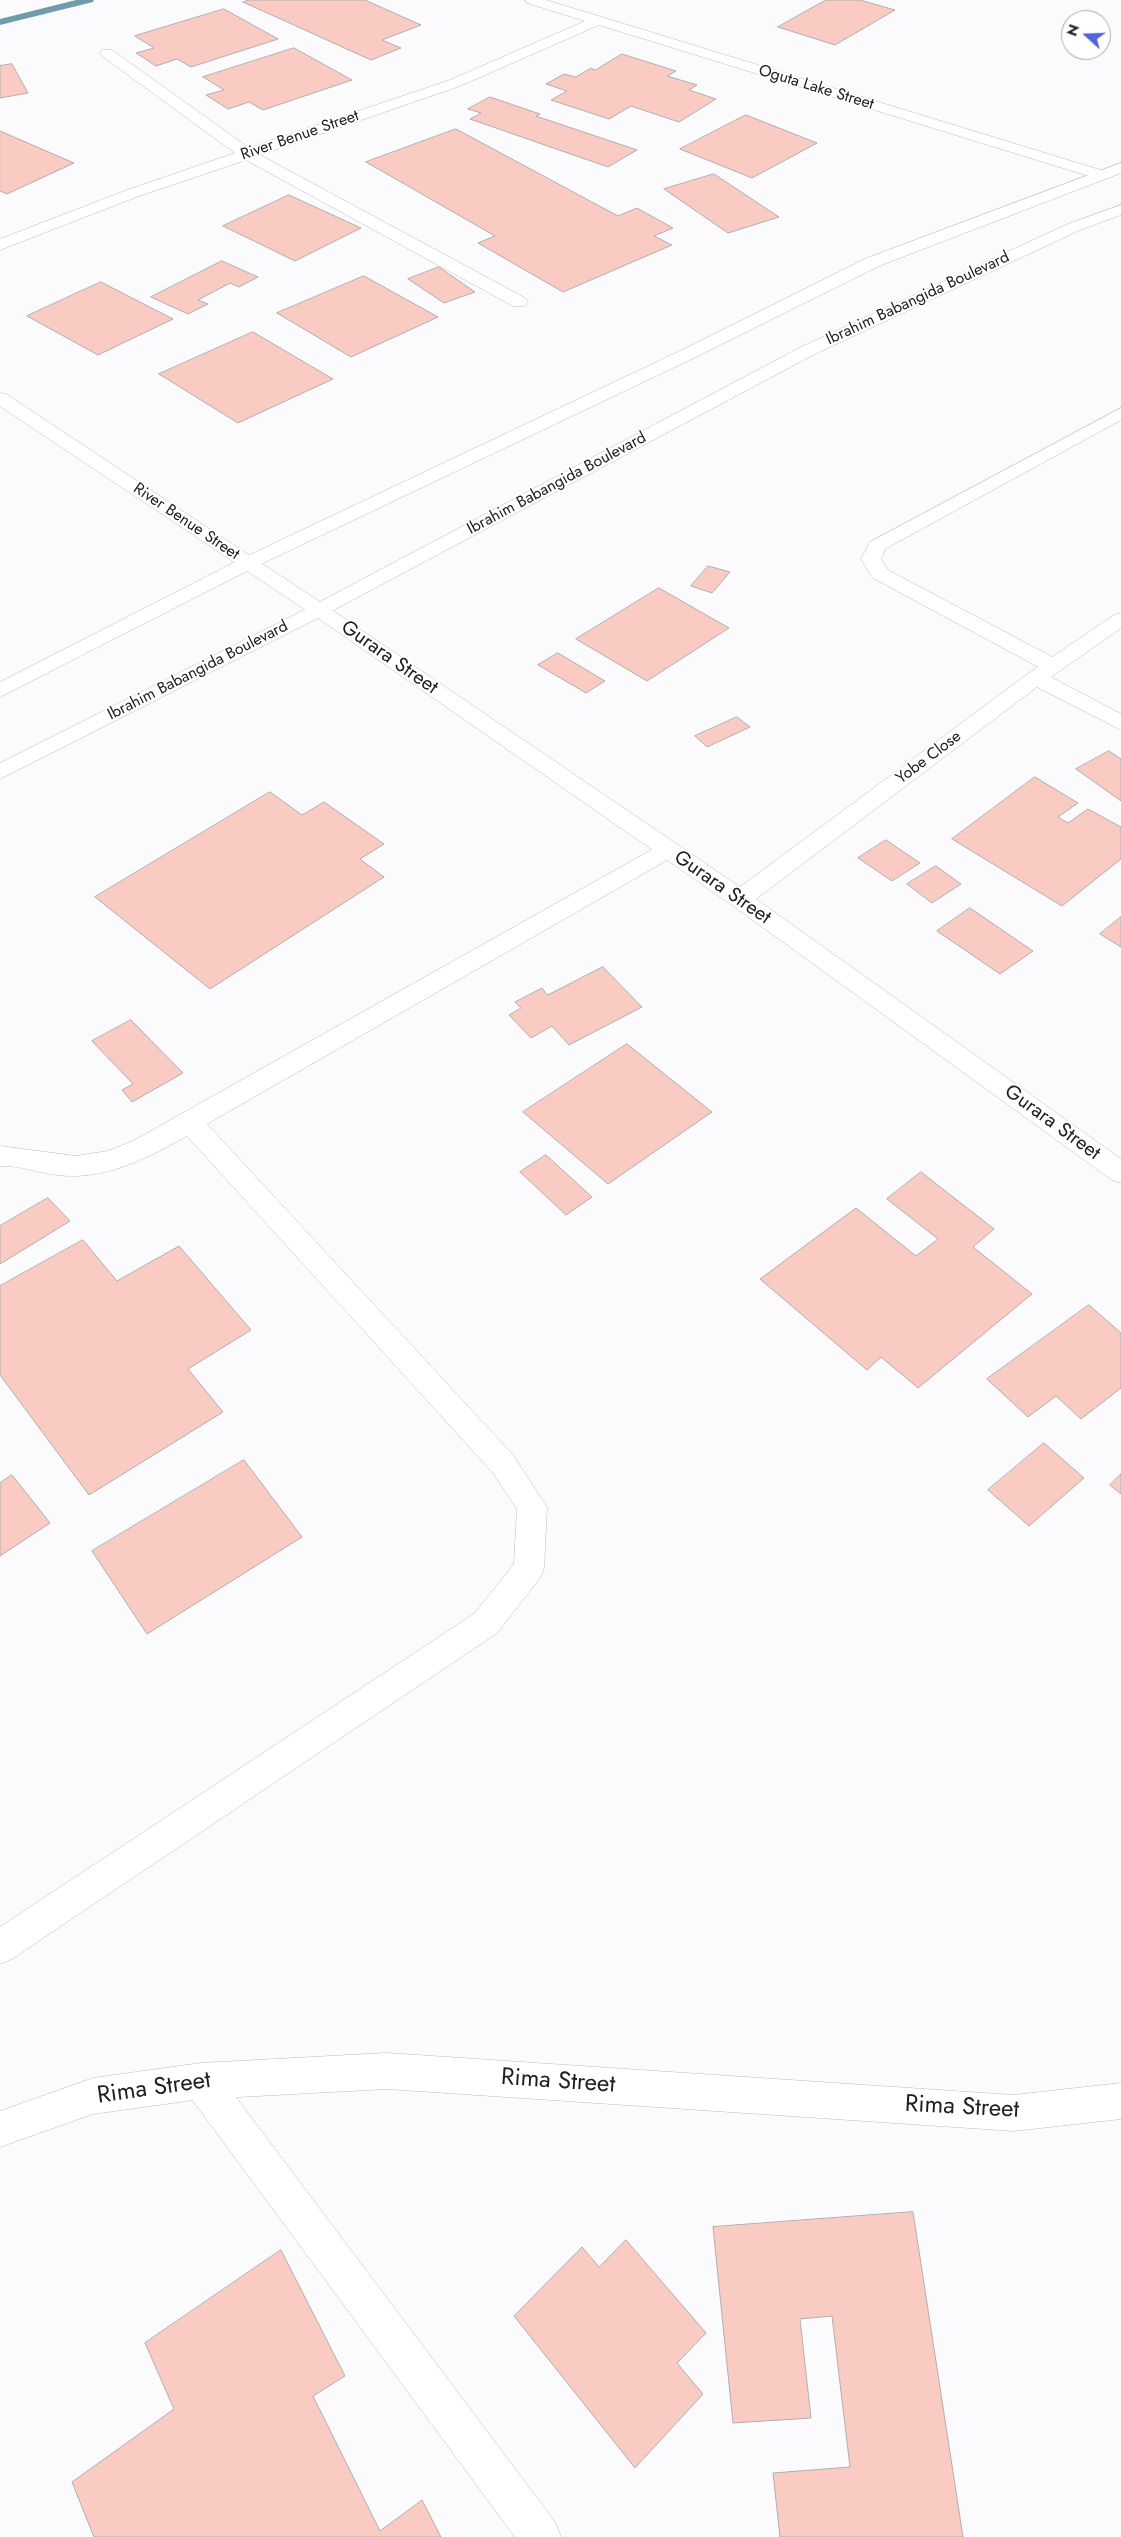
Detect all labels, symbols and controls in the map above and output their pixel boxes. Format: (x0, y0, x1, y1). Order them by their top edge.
north arrow (1061, 10, 1111, 60)
text: N (1062, 22, 1084, 39)
street label: Oguta Lake Street (756, 61, 876, 115)
street label: River Benue Street (238, 107, 362, 165)
street label: Ibrahim Babangida Boulevard (823, 248, 1013, 350)
street label: Ibrahim Babangida Boulevard (464, 429, 650, 539)
street label: River Benue Street (129, 479, 243, 565)
street label: Gurara Street (336, 616, 442, 700)
street label: Ibrahim Babangida Boulevard (105, 617, 291, 725)
street label: Yobe Close (893, 727, 965, 789)
street label: Gurara Street (669, 846, 775, 930)
street label: Gurara Street (999, 1080, 1105, 1166)
street label: Rima Street (500, 2064, 616, 2100)
street label: Rima Street (95, 2067, 213, 2111)
street label: Rima Street (904, 2091, 1020, 2125)

